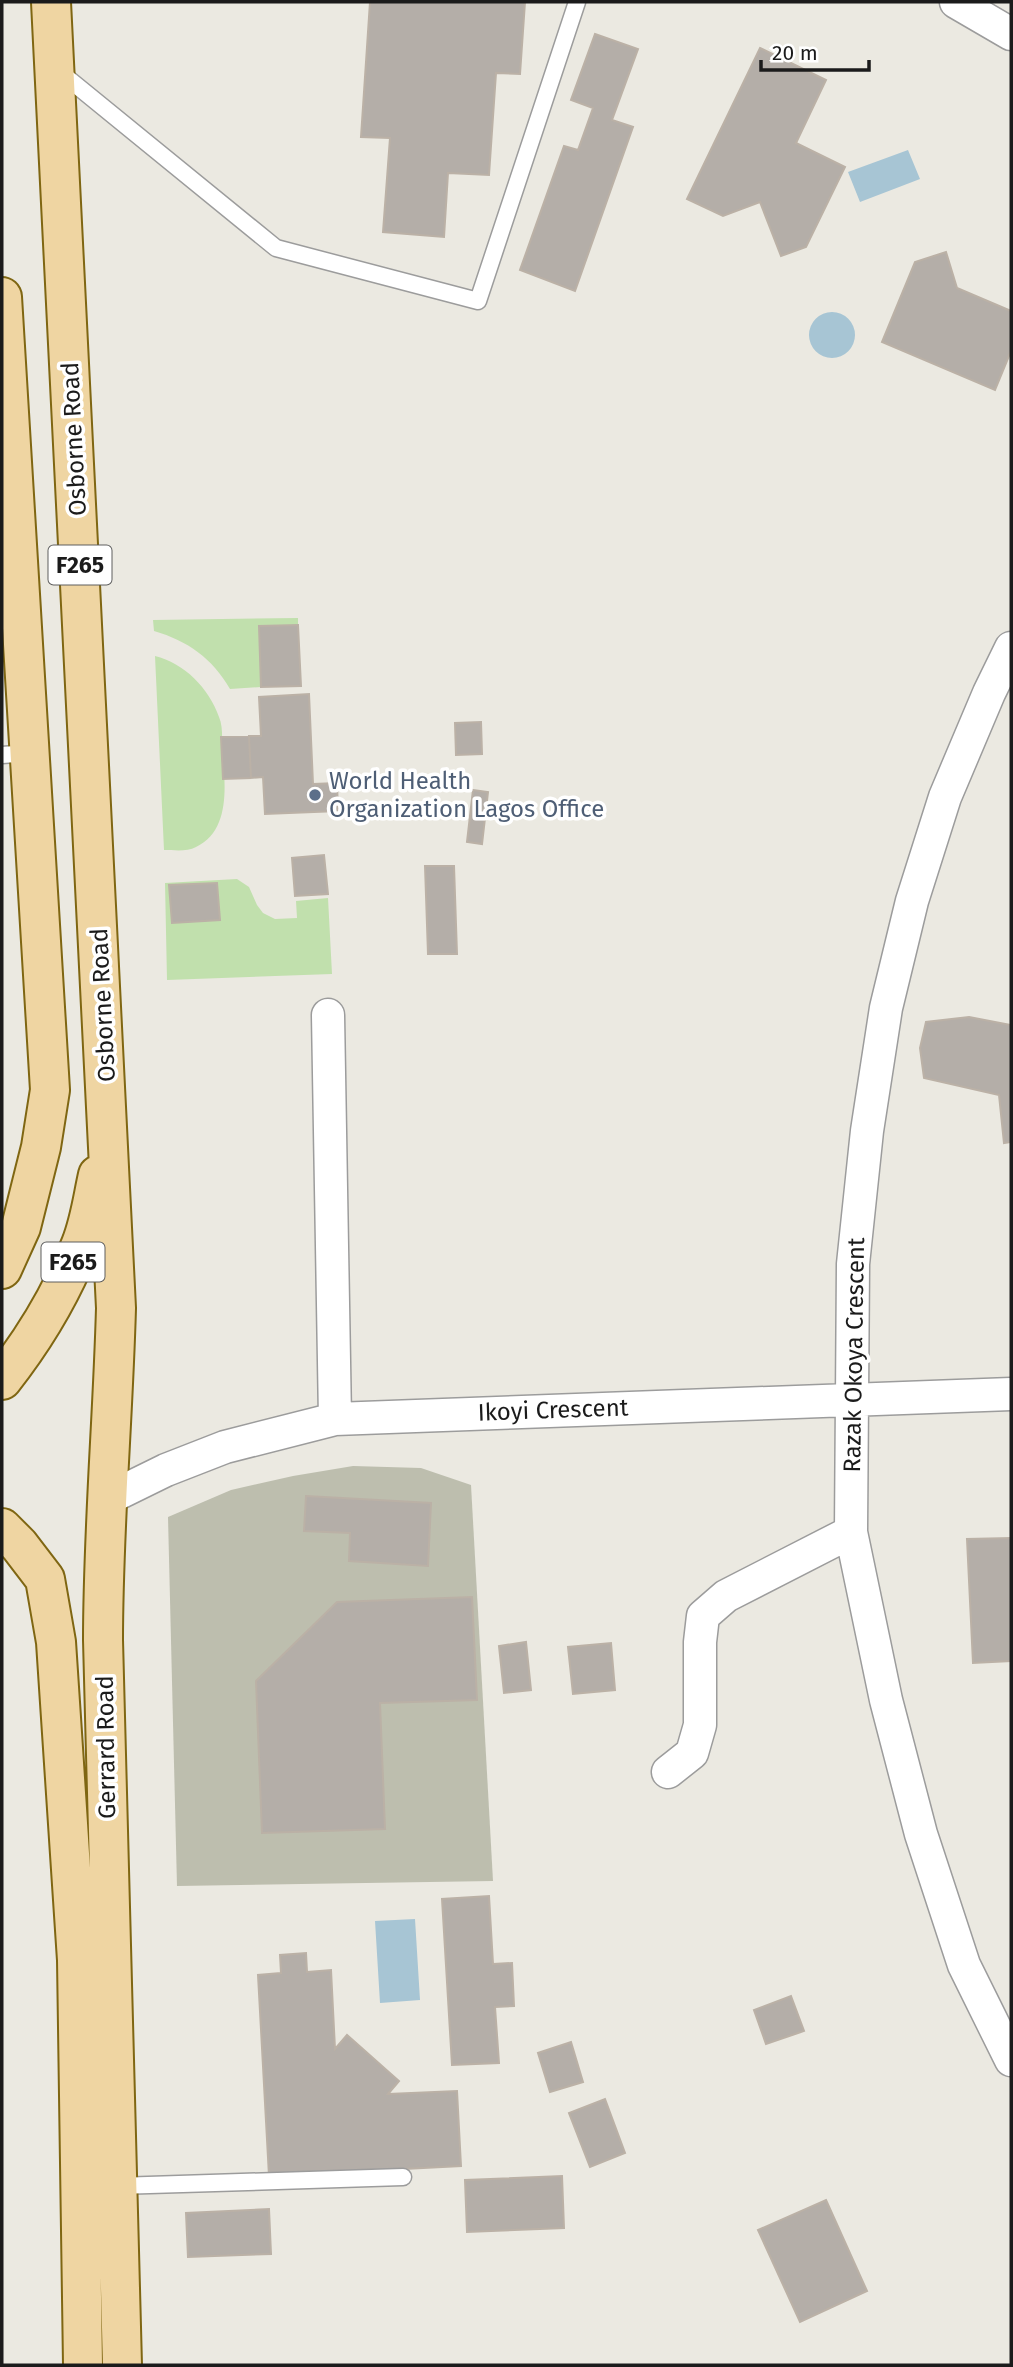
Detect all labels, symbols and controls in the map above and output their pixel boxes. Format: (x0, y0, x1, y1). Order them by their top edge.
scale bar (761, 28, 870, 72)
text: 20 m (772, 40, 818, 66)
street label: Osborne Road (56, 361, 92, 517)
road number: F265 (48, 545, 112, 584)
place label: World Health Organization Lagos Office (329, 767, 604, 823)
marker: World Health Organization Lagos Office (307, 787, 323, 803)
street label: Osborne Road (85, 927, 121, 1083)
street label: Razak Okoya Crescent (838, 1237, 870, 1473)
road number: F265 (42, 1242, 104, 1282)
street label: Ikoyi Crescent (477, 1393, 629, 1427)
street label: Gerrard Road (91, 1675, 121, 1819)

